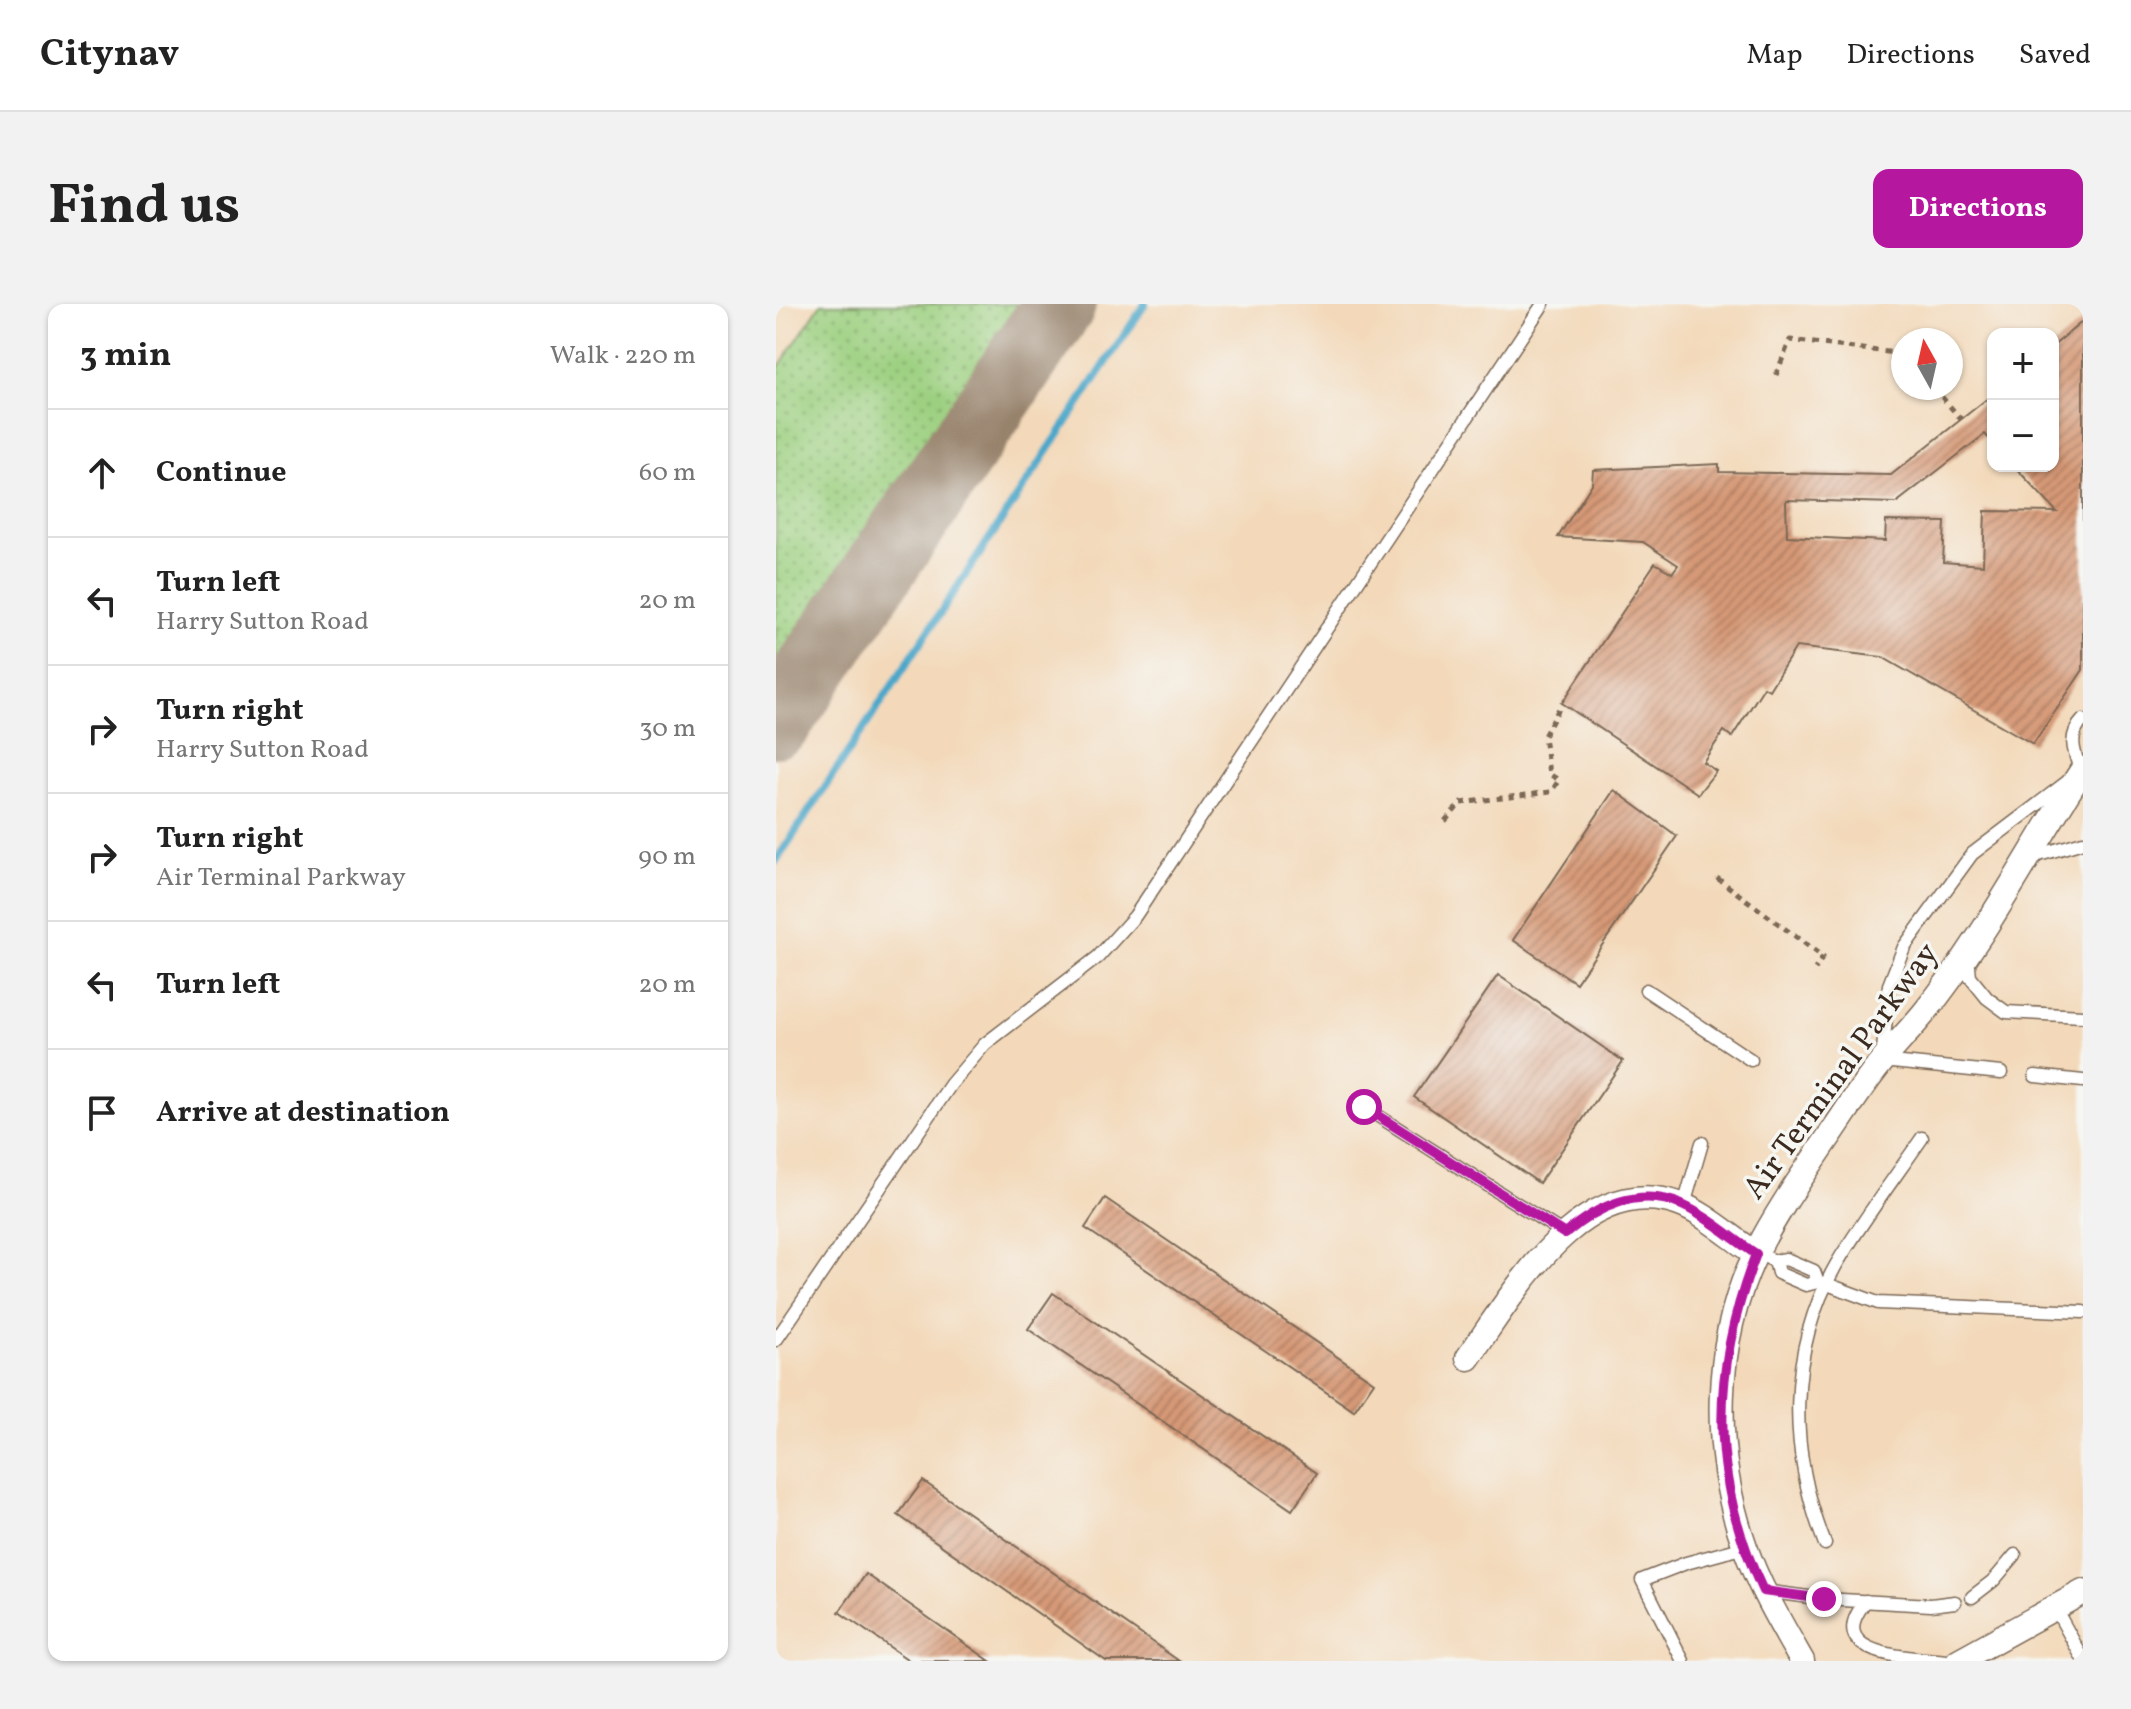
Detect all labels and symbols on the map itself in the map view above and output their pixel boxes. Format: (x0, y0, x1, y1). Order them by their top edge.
north arrow (1891, 328, 1963, 400)
street label: Air Terminal Parkway (1734, 935, 1950, 1209)
route start (1346, 1089, 1382, 1125)
route end (1806, 1581, 1842, 1617)

